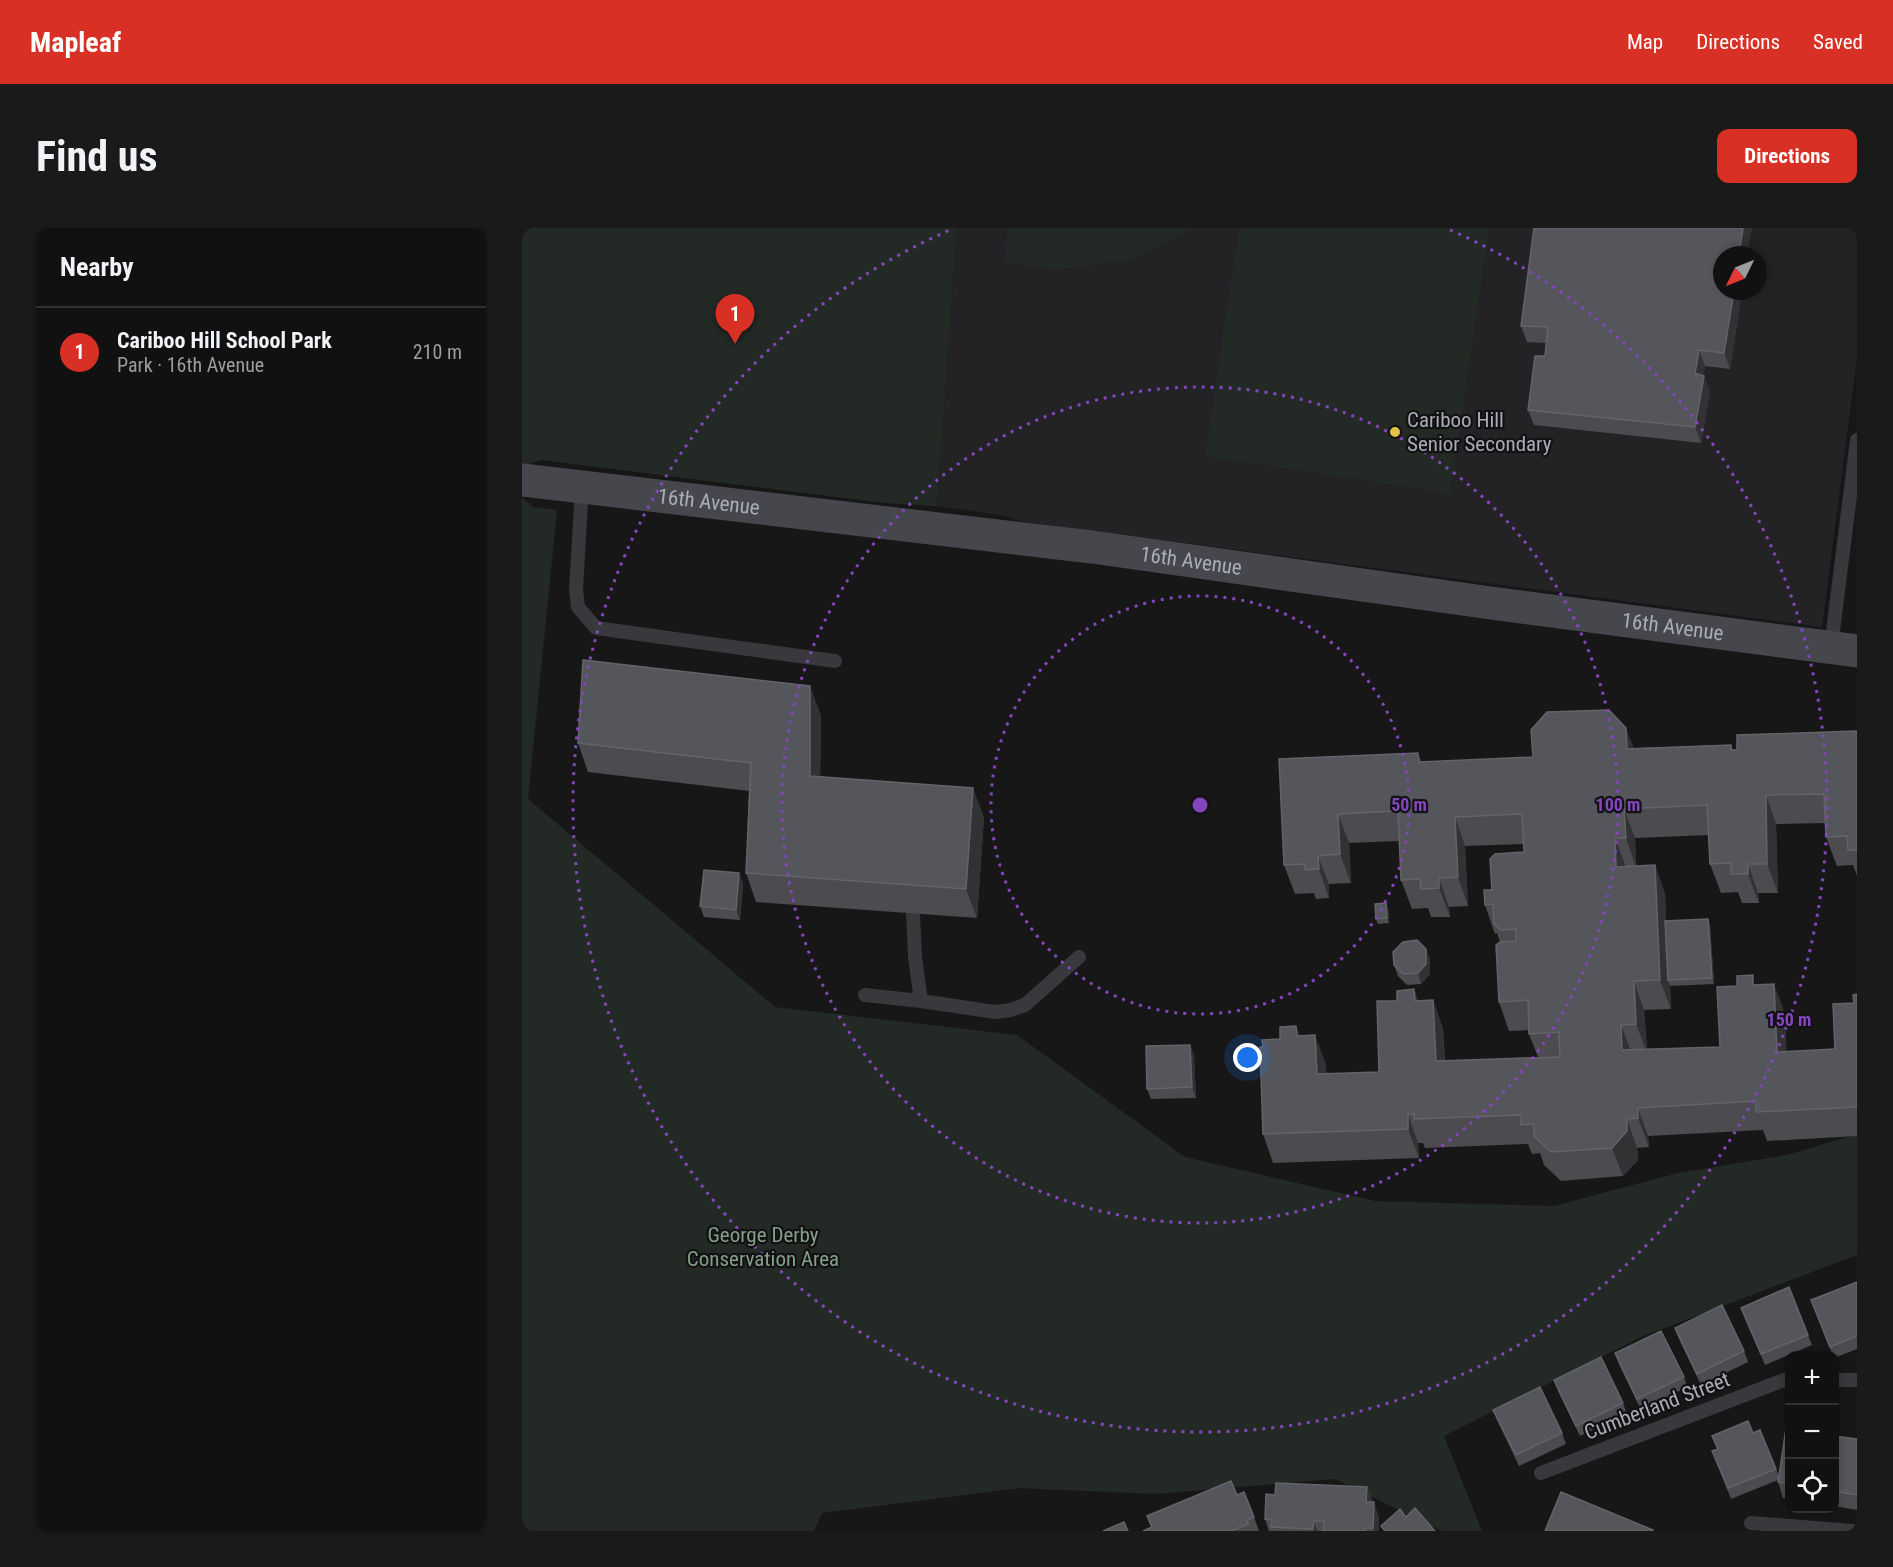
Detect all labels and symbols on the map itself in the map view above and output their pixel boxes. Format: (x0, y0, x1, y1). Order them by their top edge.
north arrow (1713, 246, 1767, 300)
pin: 1 (716, 294, 754, 344)
place label: Cariboo Hill Senior Secondary (1407, 408, 1552, 456)
marker: Cariboo Hill Senior Secondary (1388, 425, 1402, 439)
street label: 16th Avenue (656, 484, 761, 520)
street label: 16th Avenue (1139, 542, 1244, 580)
street label: 16th Avenue (1620, 608, 1725, 645)
text: 50 m (1391, 794, 1427, 815)
text: 100 m (1596, 794, 1640, 815)
centre of rings (1190, 795, 1210, 815)
text: 150 m (1767, 1009, 1811, 1030)
your location (1233, 1043, 1262, 1072)
park label: George Derby Conservation Area (687, 1223, 839, 1271)
street label: Cumberland Street (1581, 1367, 1733, 1445)

